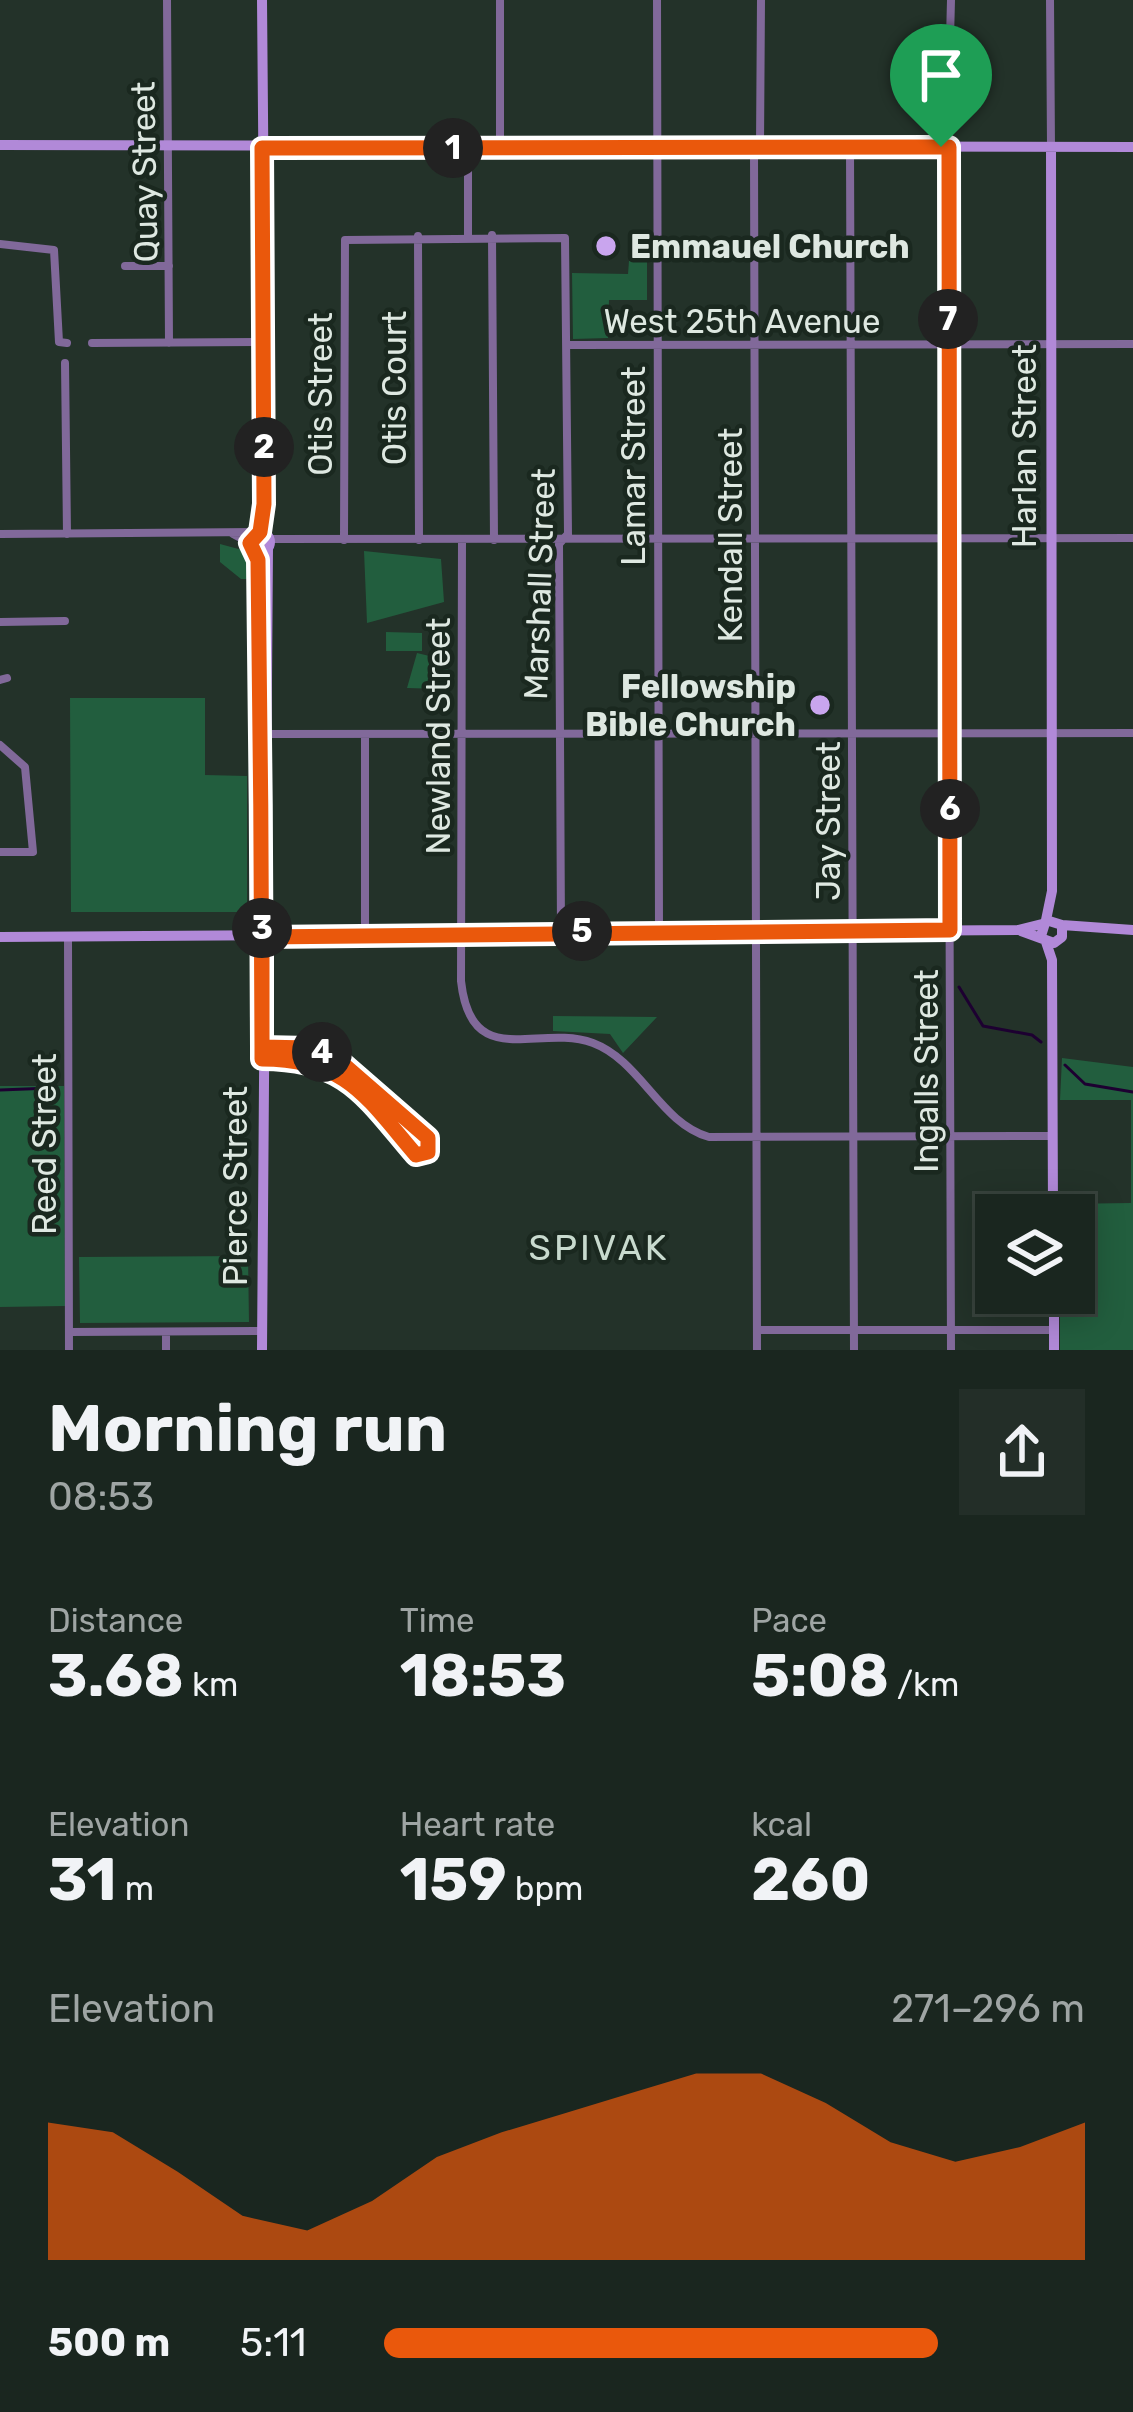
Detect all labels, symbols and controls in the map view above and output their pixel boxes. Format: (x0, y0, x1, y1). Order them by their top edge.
pin (890, 24, 992, 147)
icon: arrive (908, 42, 974, 108)
street label: Quay Street (123, 81, 166, 263)
pin: 1 (423, 118, 483, 178)
text: 1 (445, 128, 461, 167)
place label: Emmauel Church (630, 227, 910, 266)
marker: Emmauel Church (593, 233, 619, 259)
pin: 7 (918, 289, 978, 349)
text: 7 (939, 299, 957, 338)
street label: West 25th Avenue (604, 302, 880, 341)
street label: Otis Court (375, 311, 414, 465)
street label: Otis Street (301, 312, 340, 476)
street label: Harlan Street (1005, 344, 1044, 548)
street label: Lamar Street (614, 366, 653, 566)
pin: 2 (234, 417, 294, 477)
text: 2 (253, 427, 275, 466)
street label: Kendall Street (711, 428, 750, 642)
street label: Marshall Street (516, 468, 563, 700)
street label: Newland Street (419, 618, 458, 854)
place label: Fellowship Bible Church (585, 667, 796, 744)
marker: Fellowship Bible Church (807, 692, 833, 718)
street label: Jay Street (809, 741, 848, 901)
pin: 6 (920, 779, 980, 839)
text: 6 (939, 789, 961, 828)
pin: 3 (232, 898, 292, 958)
pin: 5 (552, 901, 612, 961)
text: 3 (251, 908, 273, 947)
text: 5 (571, 911, 593, 950)
street label: Ingalls Street (907, 969, 946, 1173)
pin: 4 (292, 1022, 352, 1082)
text: 4 (311, 1032, 333, 1071)
street label: Reed Street (25, 1053, 64, 1235)
street label: Pierce Street (216, 1086, 255, 1286)
map controls (975, 1194, 1095, 1314)
button: layers (975, 1194, 1095, 1314)
district label: SPIVAK (529, 1226, 669, 1269)
text: Morning run (48, 1389, 447, 1468)
button: share (959, 1389, 1085, 1515)
text: 08:53 (48, 1474, 154, 1520)
text: Distance (48, 1601, 183, 1640)
text: Time (400, 1601, 474, 1640)
text: Pace (751, 1601, 827, 1640)
text: 3.68 (48, 1640, 184, 1711)
text: 18:53 (400, 1640, 566, 1711)
text: 5:08 (751, 1640, 889, 1711)
text: km (184, 1665, 238, 1704)
text: /km (889, 1665, 959, 1704)
text: Elevation (48, 1805, 189, 1844)
text: Heart rate (400, 1805, 555, 1844)
text: kcal (751, 1805, 812, 1844)
text: 31 (48, 1844, 117, 1915)
text: 159 (400, 1844, 507, 1915)
text: 260 (751, 1844, 870, 1915)
text: m (117, 1869, 154, 1908)
text: bpm (507, 1869, 583, 1908)
text: Elevation (48, 1986, 215, 2032)
text: 271–296 m (891, 1986, 1085, 2032)
text: 500 m (48, 2320, 170, 2366)
text: 5:11 (240, 2320, 307, 2366)

